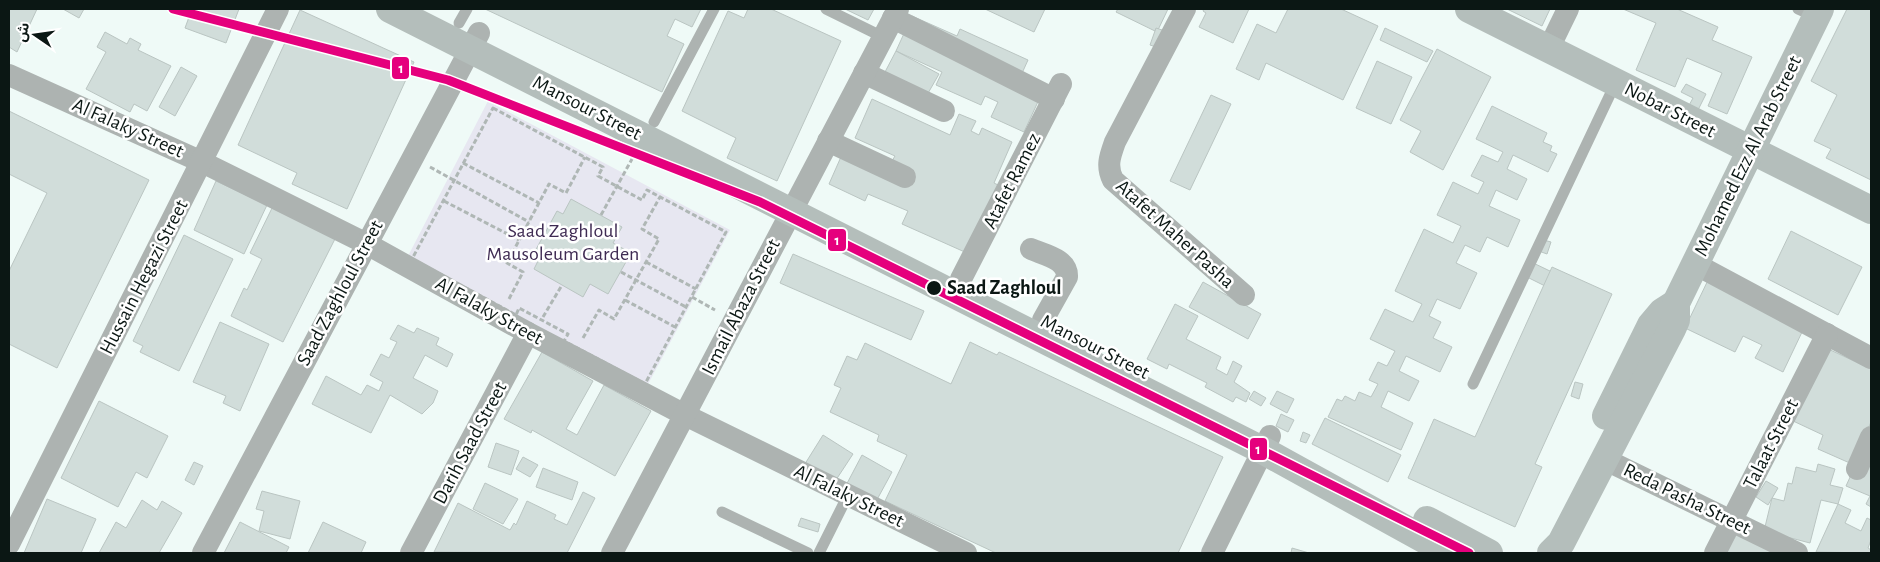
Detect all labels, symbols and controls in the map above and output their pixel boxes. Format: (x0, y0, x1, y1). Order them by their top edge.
north arrow (10, 10, 60, 60)
text: ش (14, 21, 32, 43)
street label: Mohamed Ezz Al Arab Street (1691, 52, 1805, 259)
line badge: 1 (391, 56, 410, 80)
text: 1 (398, 62, 404, 76)
street label: Mansour Street (529, 72, 645, 144)
street label: Nobar Street (1621, 79, 1719, 142)
street label: Al Falaky Street (69, 95, 187, 162)
street label: Atafet Ramez (979, 130, 1045, 232)
street label: Atafet Maher Pasha (1112, 176, 1238, 292)
street label: Hussain Hegazi Street (96, 196, 192, 358)
street label: Saad Zaghloul Street (293, 217, 387, 369)
park label: Saad Zaghloul Mausoleum Garden (487, 221, 639, 264)
line badge: 1 (827, 228, 847, 252)
text: 1 (834, 234, 840, 248)
street label: Ismail Abaza Street (698, 235, 784, 378)
street label: Al Falaky Street (432, 273, 547, 349)
place label: Saad Zaghloul (947, 278, 1061, 298)
marker: Saad Zaghloul (925, 279, 943, 297)
street label: Mansour Street (1037, 311, 1153, 383)
street label: Darih Saad Street (429, 378, 511, 507)
street label: Talaat Street (1740, 395, 1802, 492)
line badge: 1 (1249, 437, 1268, 461)
text: 1 (1255, 443, 1261, 457)
street label: Reda Pasha Street (1620, 460, 1754, 539)
street label: Al Falaky Street (791, 461, 908, 531)

